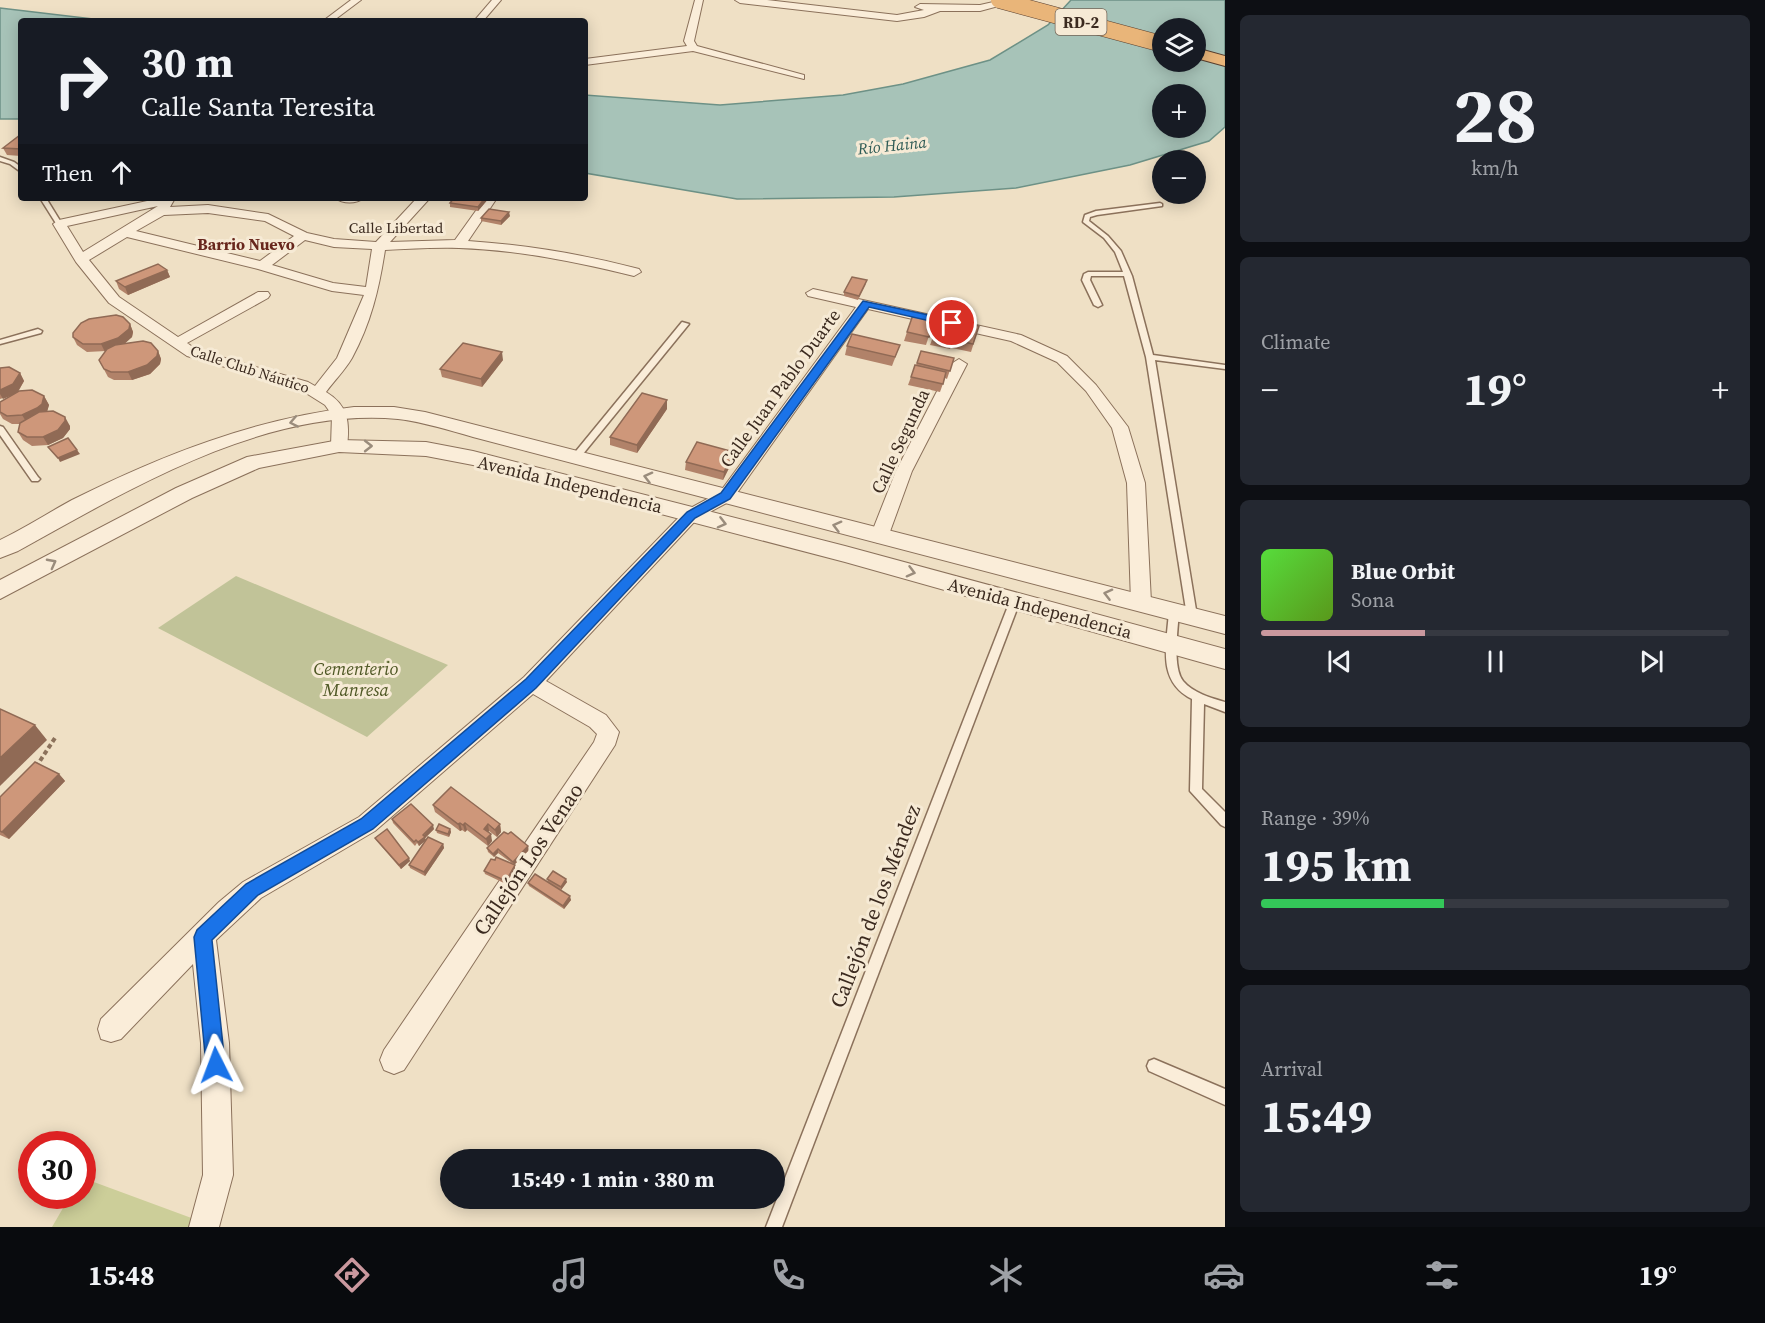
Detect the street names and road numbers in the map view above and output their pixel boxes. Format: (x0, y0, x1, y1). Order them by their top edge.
road number: RD-2 (1056, 9, 1106, 35)
street label: Calle Libertad (349, 217, 444, 238)
street label: Calle Juan Pablo Duarte (714, 304, 846, 472)
street label: Calle Club Náutico (188, 340, 312, 398)
street label: Calle Segunda (865, 384, 936, 497)
street label: Avenida Independencia (475, 449, 666, 519)
street label: Avenida Independencia (945, 571, 1136, 645)
street label: Callejón Los Venao (466, 777, 590, 941)
street label: Callejón de los Méndez (823, 800, 927, 1012)

